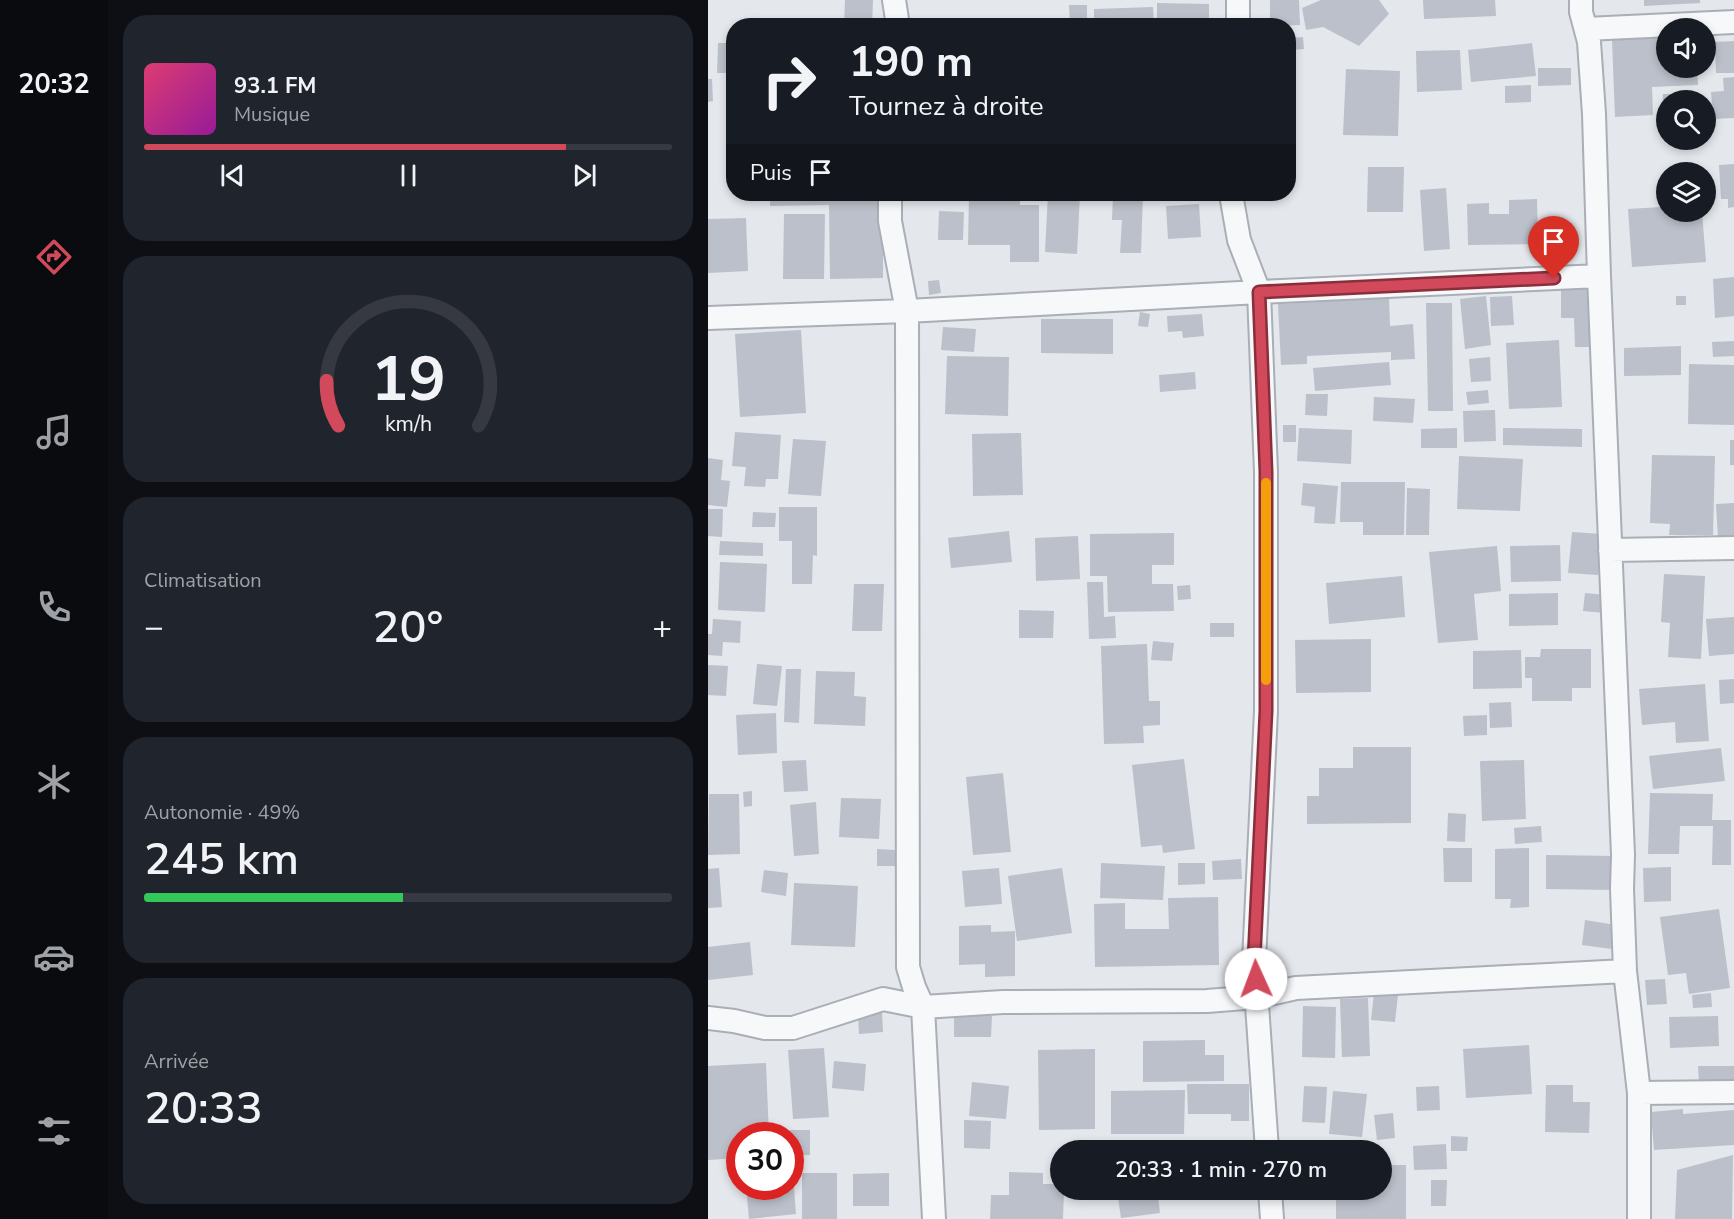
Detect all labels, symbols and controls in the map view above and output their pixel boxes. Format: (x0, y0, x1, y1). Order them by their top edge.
map controls (1656, 18, 1716, 222)
button: sound (1656, 18, 1716, 78)
text: 190 m (849, 34, 973, 91)
icon: right (750, 42, 828, 120)
text: 20:32 (18, 66, 90, 103)
text: 93.1 FM (234, 71, 316, 101)
text: Tournez à droite (849, 88, 1044, 125)
button: search (1656, 90, 1716, 150)
text: Musique (234, 101, 310, 128)
icon: arrive (804, 156, 837, 189)
text: Puis (750, 158, 792, 188)
icon: previous (216, 159, 249, 192)
icon: pause (392, 159, 425, 192)
icon: next (568, 159, 601, 192)
button: layers (1656, 162, 1716, 222)
pin (1528, 216, 1579, 278)
icon: arrive (1537, 225, 1570, 258)
icon: directions (33, 236, 75, 278)
text: 19 (371, 337, 445, 422)
text: km/h (384, 409, 432, 439)
icon: music (33, 411, 75, 453)
text: Climatisation (144, 567, 262, 594)
icon: phone (33, 586, 75, 628)
text: 20° (373, 597, 443, 658)
text: − (144, 605, 164, 650)
text: + (652, 605, 672, 650)
icon: climate (33, 761, 75, 803)
text: Autonomie · 49% (144, 799, 300, 826)
text: 245 km (144, 829, 299, 890)
icon: car (33, 936, 75, 978)
position arrow (1224, 947, 1288, 1011)
text: Arrivée (144, 1048, 209, 1075)
text: 20:33 (144, 1078, 263, 1139)
icon: filters (33, 1110, 75, 1152)
speed limit sign: 30 (726, 1122, 804, 1200)
text: 20:33 · 1 min · 270 m (1115, 1155, 1327, 1185)

